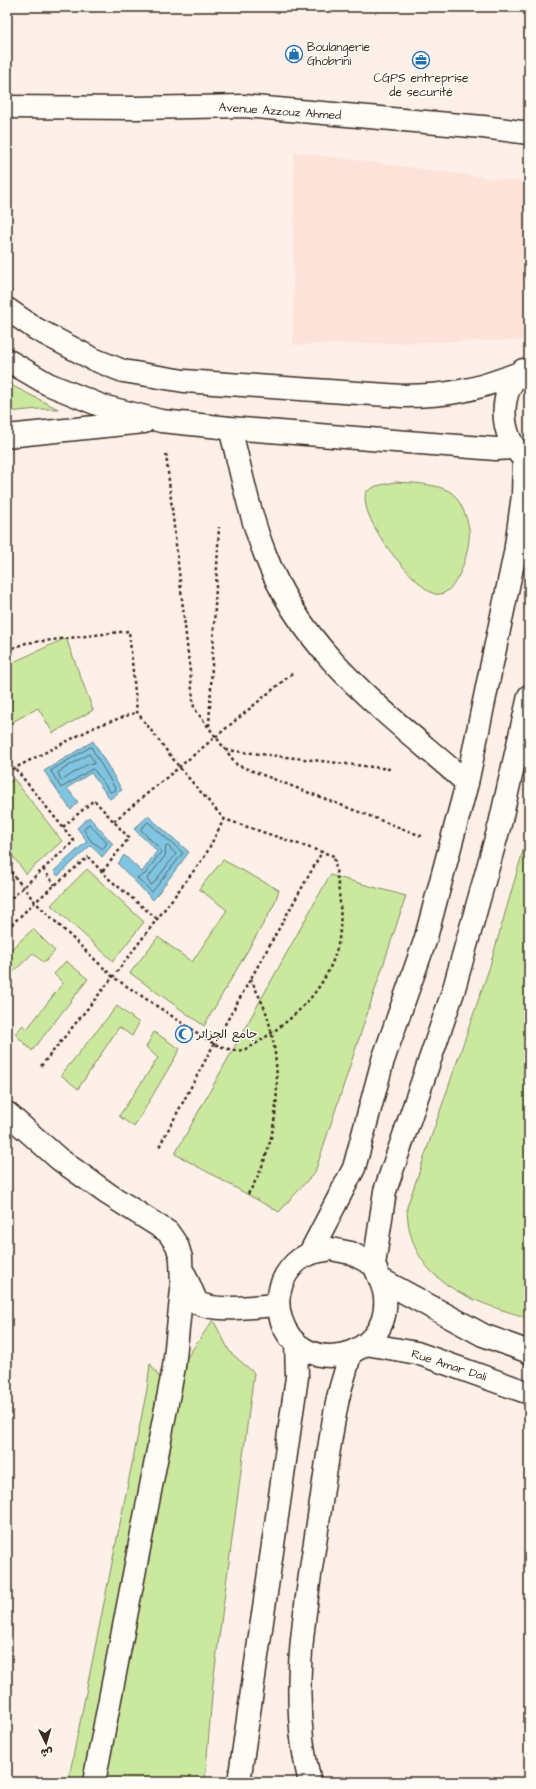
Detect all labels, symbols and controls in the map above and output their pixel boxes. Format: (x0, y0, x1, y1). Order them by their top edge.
place label: Boulangerie Ghobrini (307, 39, 370, 70)
shop icon: Boulangerie Ghobrini (284, 44, 304, 64)
office icon: CGPS entreprise de securité (411, 50, 431, 70)
place label: CGPS entreprise de securité (373, 70, 469, 101)
street label: Avenue Azzouz Ahmed (218, 99, 342, 124)
mosque icon: جامع الجزائر (174, 1024, 194, 1044)
place label: جامع الجزائر (196, 1026, 257, 1043)
street label: Rue Amar Dali (409, 1345, 489, 1386)
north arrow (26, 1723, 66, 1763)
text: ش (40, 1744, 54, 1760)

